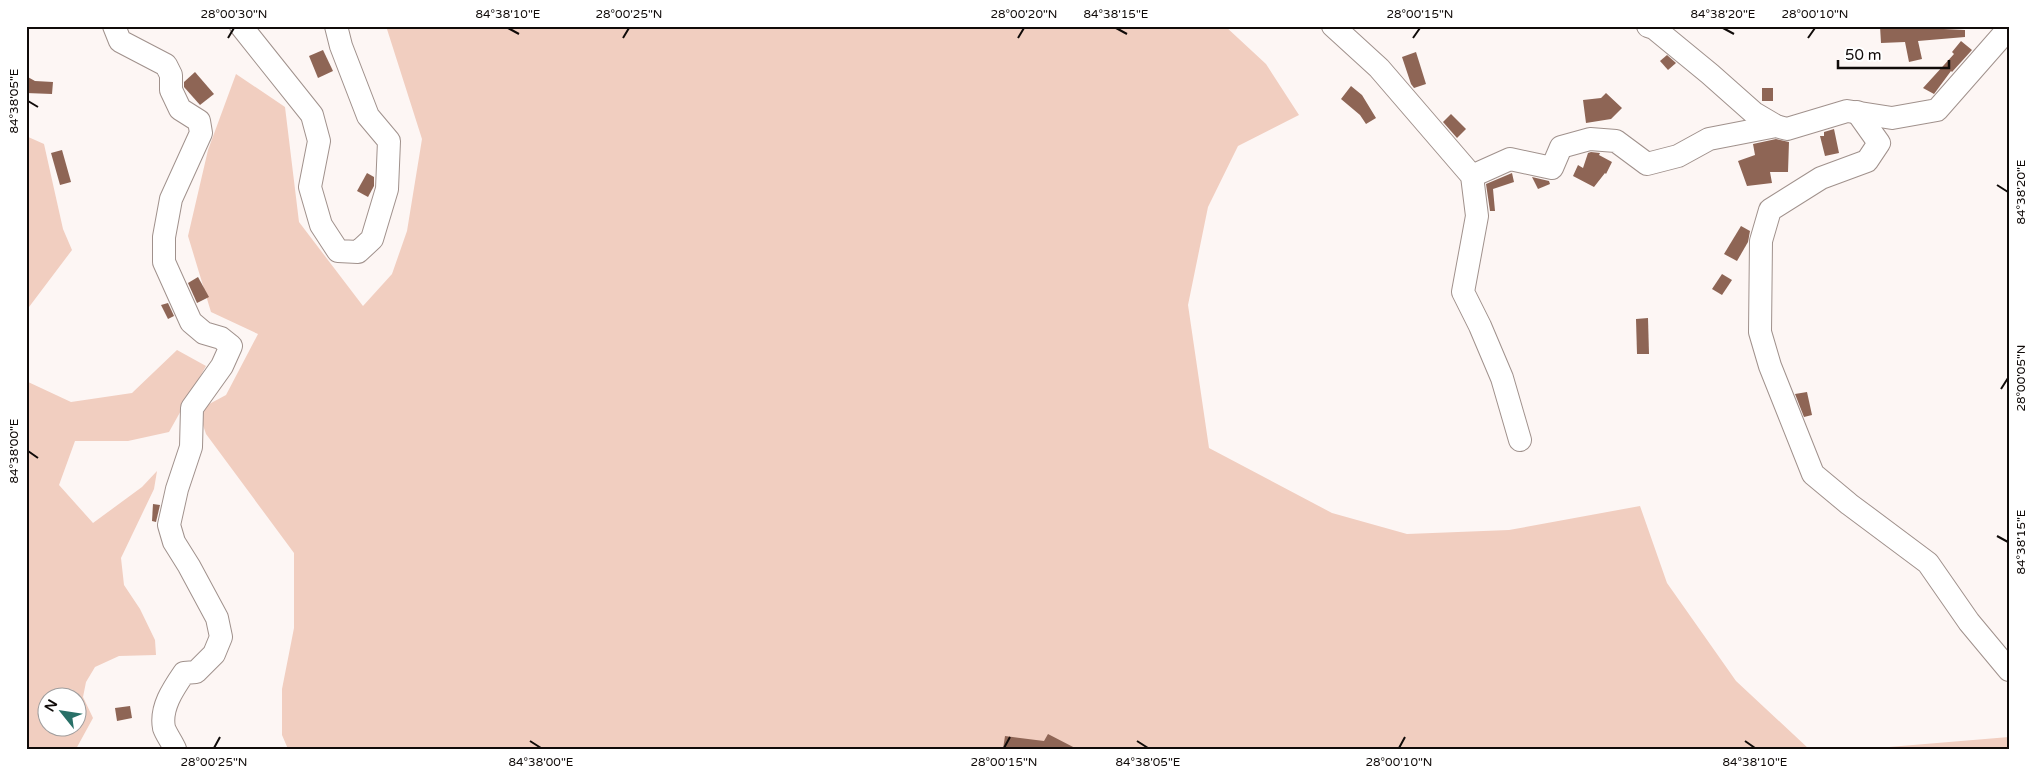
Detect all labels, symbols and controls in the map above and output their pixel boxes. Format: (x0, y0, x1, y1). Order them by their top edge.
text: 28°00'30"N (201, 7, 268, 21)
text: 84°38'10"E (475, 7, 541, 21)
text: 28°00'25"N (596, 7, 663, 21)
text: 28°00'20"N (991, 7, 1058, 21)
text: 84°38'15"E (1083, 7, 1149, 21)
text: 28°00'15"N (1387, 7, 1454, 21)
text: 84°38'20"E (1690, 7, 1756, 21)
text: 28°00'10"N (1782, 7, 1849, 21)
scale bar (1838, 38, 1949, 70)
text: 50 m (1845, 46, 1882, 64)
text: 84°38'05"E (7, 68, 21, 134)
text: 84°38'20"E (2014, 159, 2028, 225)
text: 28°00'05"N (2014, 345, 2028, 412)
text: 84°38'00"E (7, 418, 21, 484)
text: 84°38'15"E (2014, 509, 2028, 575)
north arrow (38, 688, 88, 738)
text: N (41, 697, 61, 715)
text: 28°00'25"N (181, 755, 248, 769)
text: 84°38'00"E (508, 755, 574, 769)
text: 28°00'15"N (971, 755, 1038, 769)
text: 84°38'05"E (1115, 755, 1181, 769)
text: 28°00'10"N (1366, 755, 1433, 769)
text: 84°38'10"E (1722, 755, 1788, 769)

